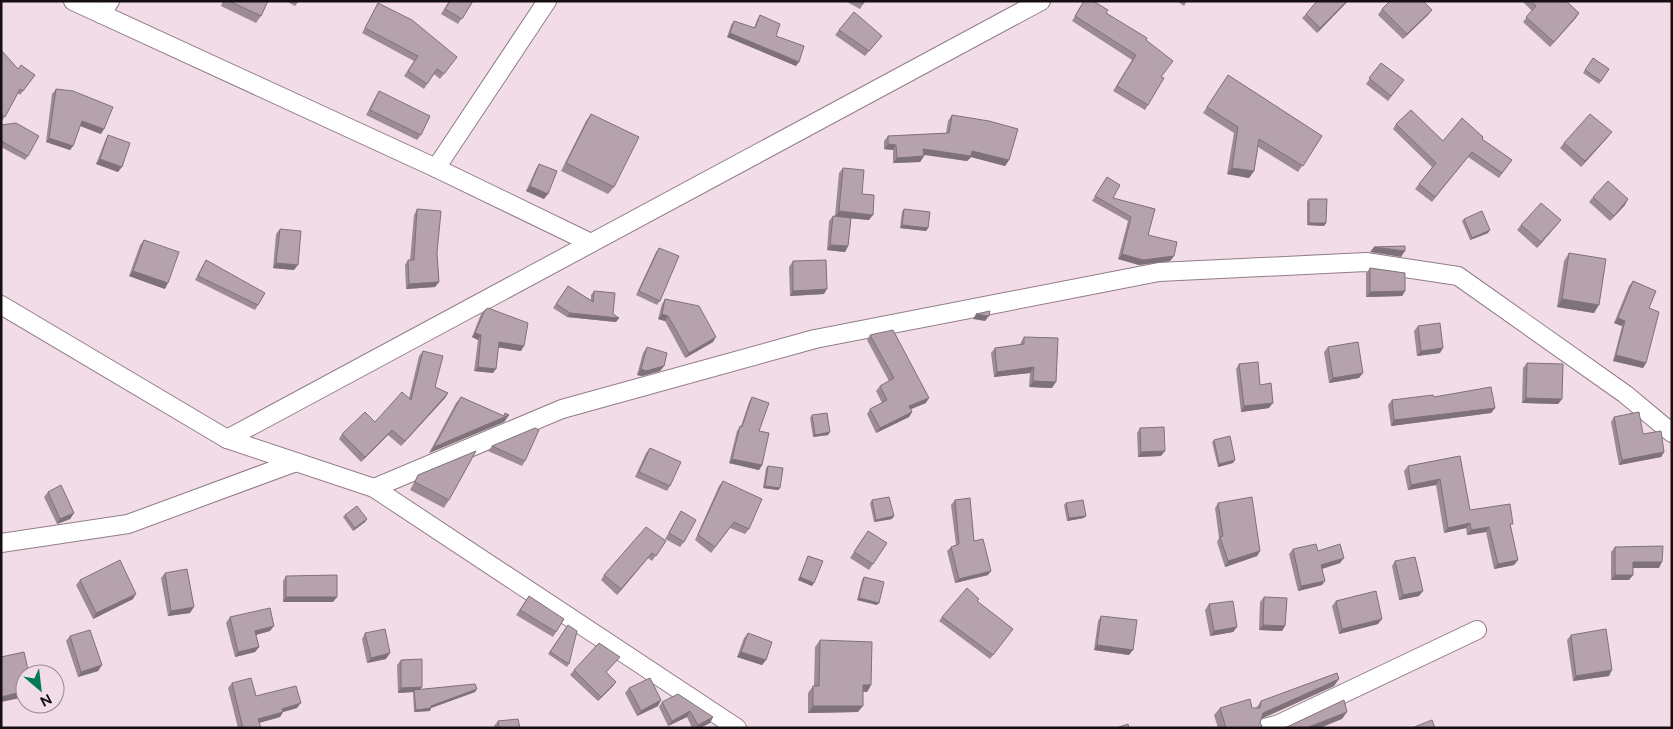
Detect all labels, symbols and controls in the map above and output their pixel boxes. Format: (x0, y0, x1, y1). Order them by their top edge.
north arrow (15, 664, 65, 714)
text: N (37, 690, 55, 710)

